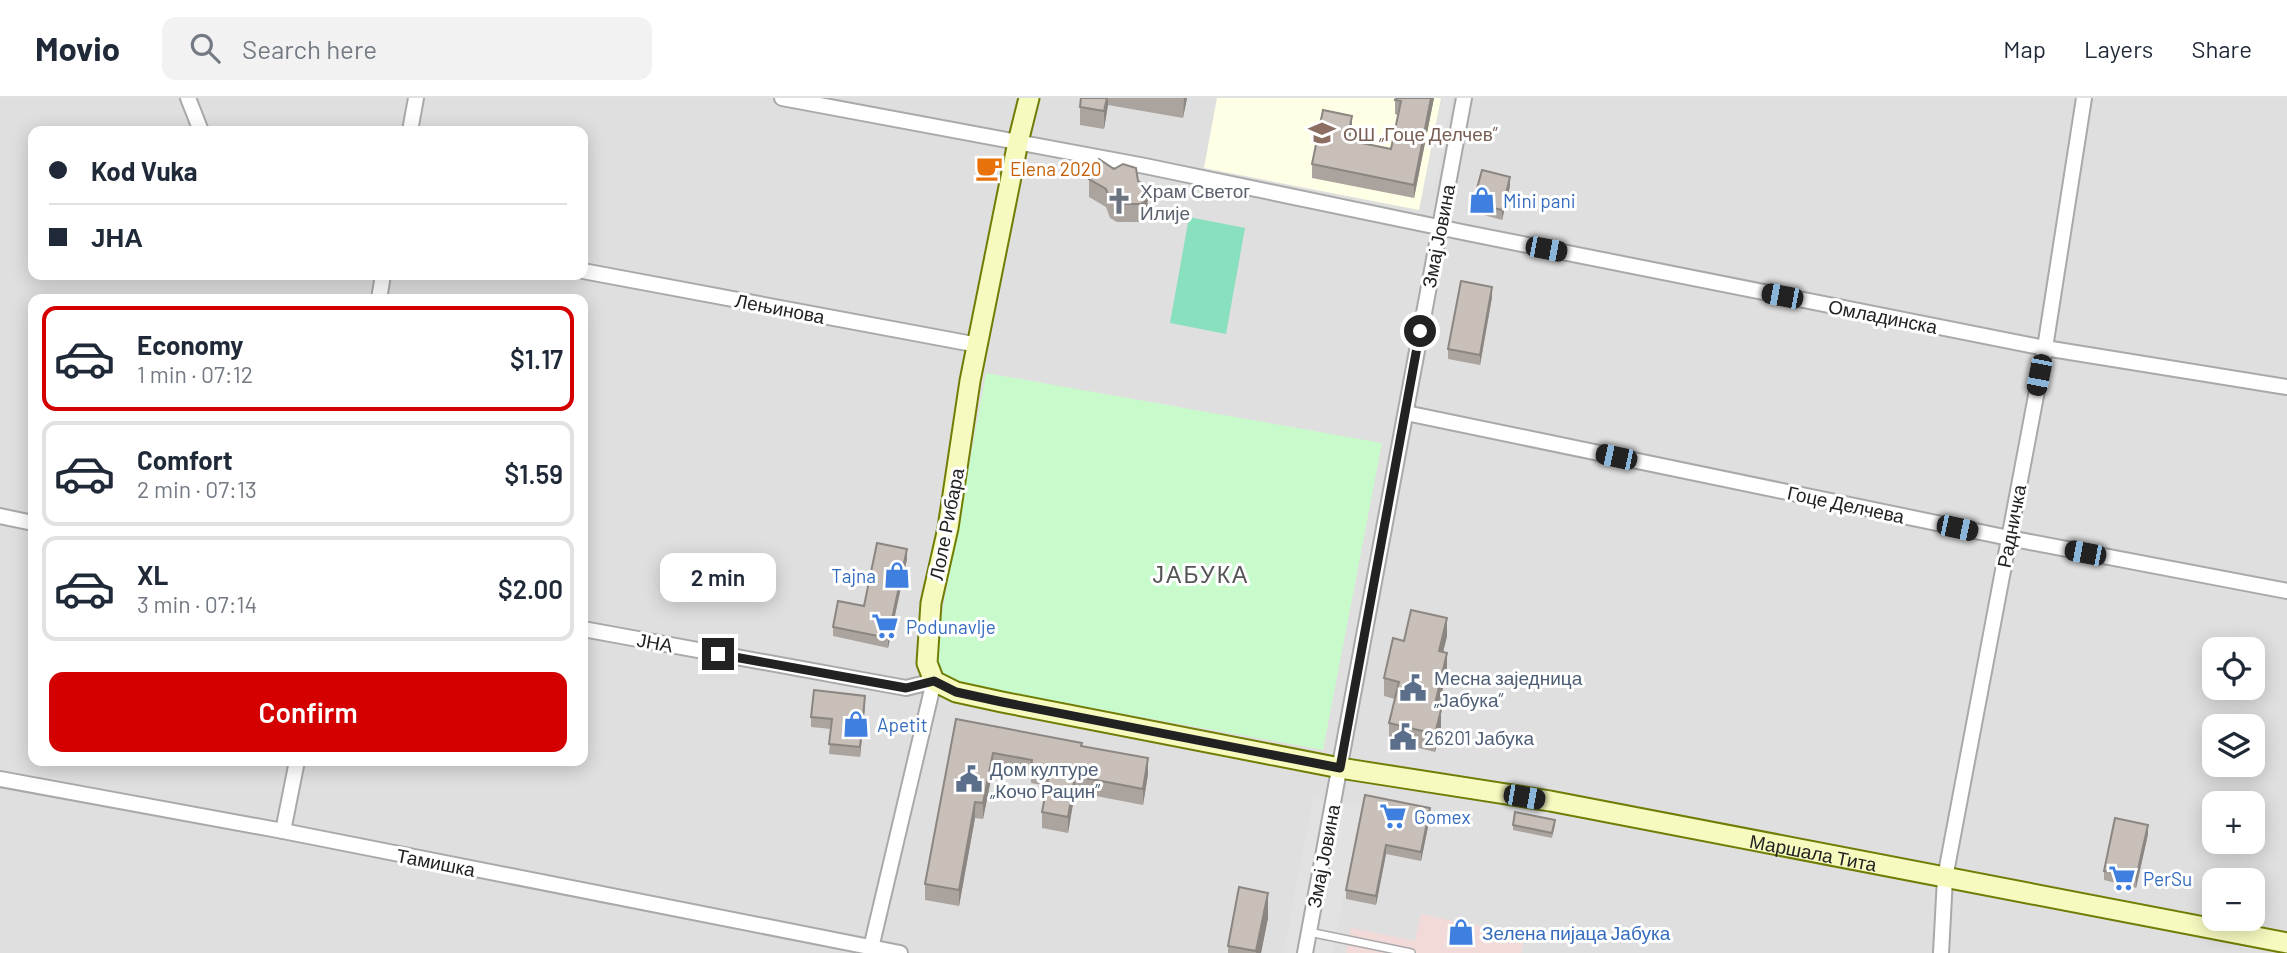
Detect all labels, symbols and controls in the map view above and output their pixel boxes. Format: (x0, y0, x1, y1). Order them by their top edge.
search box (162, 17, 652, 80)
text: Movio (35, 28, 120, 68)
icon: search (186, 29, 224, 67)
text: Search here (242, 33, 377, 64)
text: Map (2003, 34, 2046, 63)
text: Layers (2084, 34, 2153, 63)
text: Share (2191, 34, 2252, 63)
school or university icon: ОШ „Гоце Делчев” (1307, 118, 1337, 148)
place label: ОШ „Гоце Делчев” (1343, 122, 1499, 145)
cafe icon: Elena 2020 (974, 153, 1004, 183)
text: Kod Vuka (91, 155, 198, 186)
place label: Elena 2020 (1010, 157, 1102, 180)
place label: Храм Светог Илије (1140, 179, 1250, 224)
street label: Змај Јовина (1417, 182, 1459, 290)
shop icon: Mini pani (1467, 185, 1497, 215)
church icon: Храм Светог Илије (1104, 186, 1134, 216)
place label: Mini pani (1503, 189, 1576, 212)
text: ЈНА (91, 221, 143, 252)
car (1524, 235, 1569, 263)
car (1760, 282, 1805, 310)
street label: Лењинова (733, 288, 827, 328)
street label: Омладинска (1827, 294, 1940, 338)
route start (1404, 315, 1436, 347)
icon: car (53, 327, 116, 390)
text: Economy (137, 329, 243, 360)
text: $1.17 (510, 343, 563, 374)
car (2025, 352, 2054, 398)
text: 1 min · 07:12 (137, 360, 253, 388)
icon: car (53, 442, 116, 505)
car (1594, 442, 1639, 472)
text: Comfort (137, 444, 233, 475)
text: $1.59 (504, 458, 563, 489)
street label: Лоле Рибара (924, 466, 968, 582)
text: 2 min · 07:13 (137, 475, 257, 503)
street label: Гоце Делчева (1785, 480, 1907, 528)
street label: Радничка (1992, 482, 2030, 569)
car (1935, 513, 1980, 543)
car (2063, 539, 2108, 567)
callout: 2 min (660, 552, 776, 602)
icon: car (53, 557, 116, 620)
text: XL (137, 559, 168, 590)
shop icon: Tajna (882, 560, 912, 590)
district label: ЈАБУКА (1153, 560, 1249, 588)
text: 2 min (691, 563, 745, 591)
place label: Tajna (831, 564, 876, 587)
text: $2.00 (498, 573, 563, 604)
text: 3 min · 07:14 (137, 590, 257, 618)
supermarket icon: Podunavlje (870, 611, 900, 641)
place label: Podunavlje (906, 615, 996, 638)
street label: ЈНА (635, 628, 675, 656)
map controls (2202, 637, 2265, 931)
button: locate (2202, 637, 2265, 700)
route end (702, 638, 734, 670)
place label: Месна заједница „Јабука” (1434, 666, 1583, 711)
button: Confirm (49, 672, 567, 752)
public building icon: Месна заједница „Јабука” (1398, 673, 1428, 703)
shop icon: Apetit (841, 709, 871, 739)
place label: Apetit (877, 713, 928, 736)
button: layers (2202, 714, 2265, 777)
public building icon: 26201 Јабука (1388, 722, 1418, 752)
place label: 26201 Јабука (1424, 726, 1535, 749)
place label: Дом културе „Кочо Рацин” (990, 757, 1101, 802)
public building icon: Дом културе „Кочо Рацин” (954, 764, 984, 794)
car (1502, 783, 1547, 811)
button: + (2202, 791, 2265, 854)
supermarket icon: Gomex (1378, 801, 1408, 831)
street label: Змај Јовина (1302, 802, 1344, 910)
place label: Gomex (1414, 805, 1471, 828)
street label: Маршала Тита (1748, 828, 1879, 875)
street label: Тамишка (395, 843, 478, 881)
supermarket icon: PerSu (2107, 863, 2137, 893)
place label: PerSu (2143, 867, 2192, 890)
button: − (2202, 868, 2265, 931)
shop icon: Зелена пијаца Јабука (1446, 917, 1476, 947)
place label: Зелена пијаца Јабука (1482, 921, 1671, 944)

